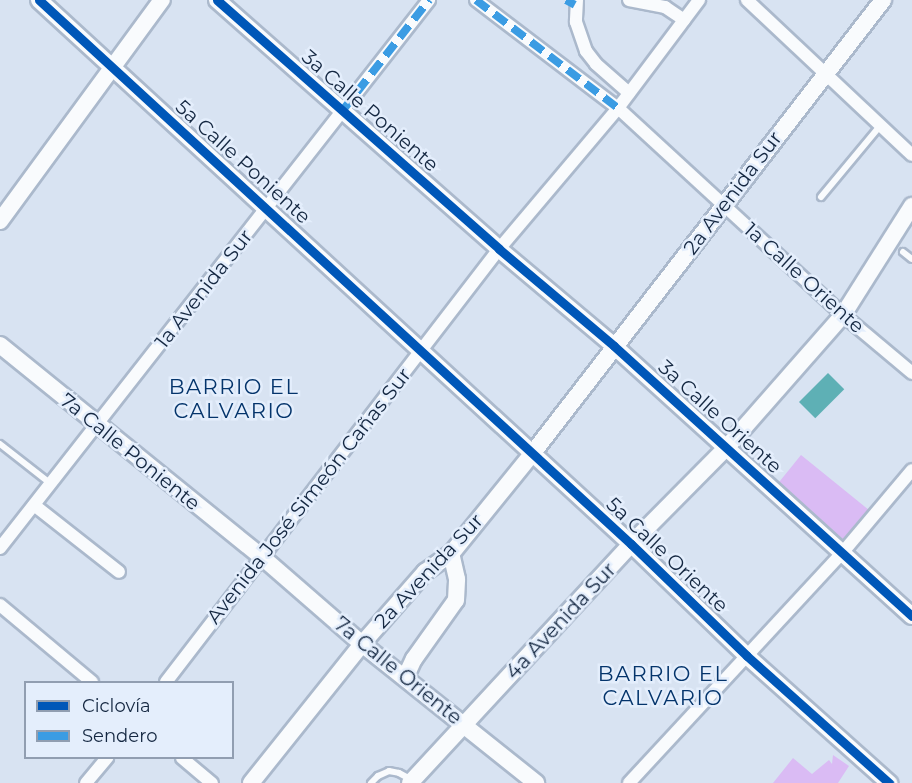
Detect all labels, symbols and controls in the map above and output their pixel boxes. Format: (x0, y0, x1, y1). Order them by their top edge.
street label: 3a Calle Poniente (297, 45, 443, 177)
street label: 5a Calle Poniente (171, 95, 315, 229)
street label: 2a Avenida Sur (679, 127, 787, 259)
street label: 1a Calle Oriente (739, 218, 869, 338)
street label: 1a Avenida Sur (150, 225, 258, 353)
street label: 3a Calle Oriente (653, 355, 787, 479)
street label: Avenida José Simeón Cañas Sur (202, 363, 416, 629)
district label: BARRIO EL CALVARIO (169, 374, 299, 424)
street label: 7a Calle Poniente (55, 388, 205, 516)
street label: 5a Calle Oriente (601, 492, 733, 618)
street label: 2a Avenida Sur (370, 509, 488, 633)
street label: 4a Avenida Sur (501, 558, 621, 684)
street label: 7a Calle Oriente (329, 612, 467, 730)
district label: BARRIO EL CALVARIO (598, 661, 728, 711)
legend (24, 681, 234, 759)
text: Ciclovía (82, 695, 151, 717)
text: Sendero (82, 725, 157, 747)

